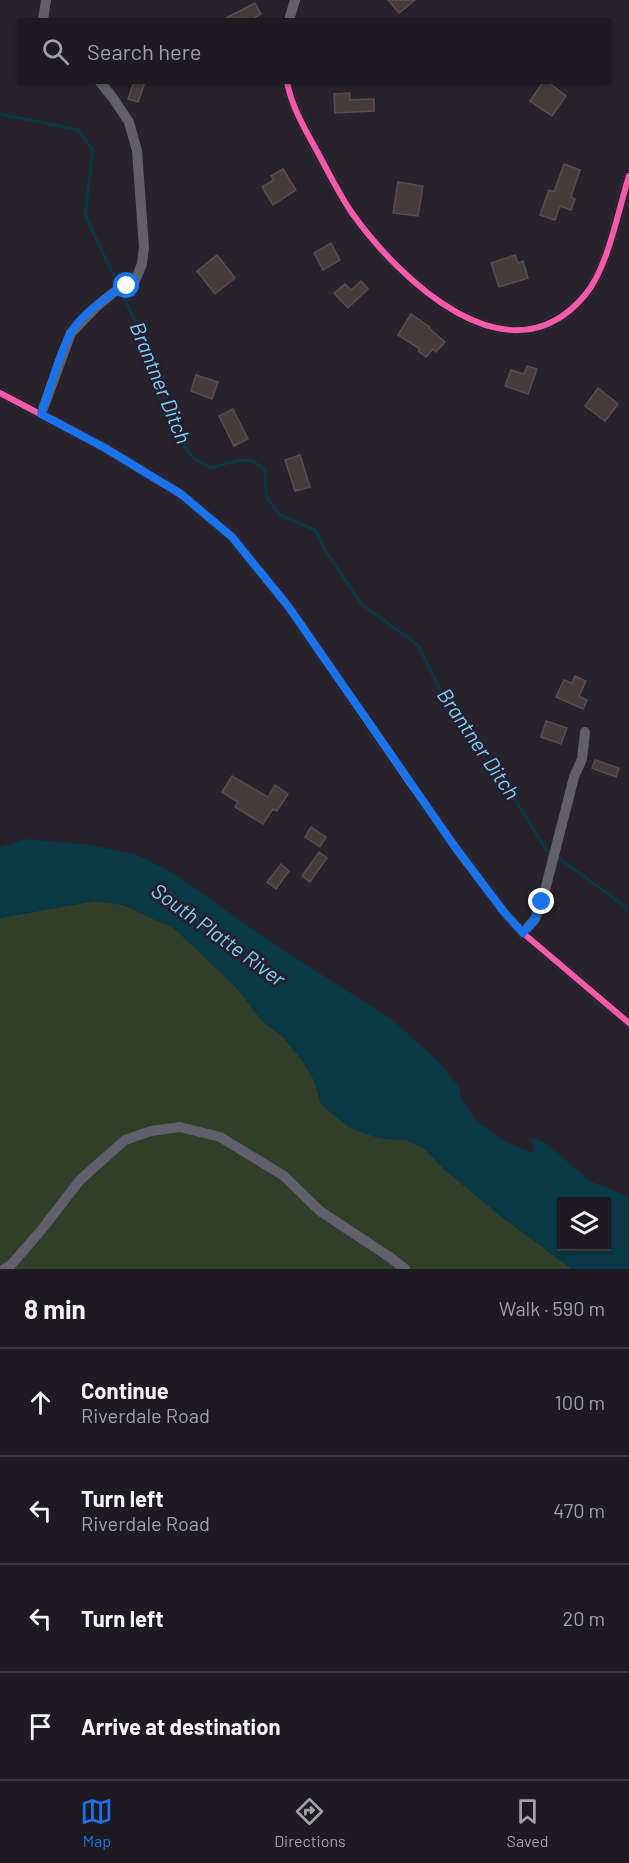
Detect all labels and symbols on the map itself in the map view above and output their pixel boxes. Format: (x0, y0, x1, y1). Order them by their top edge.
route start (113, 272, 139, 298)
water label: Brantner Ditch (126, 318, 197, 447)
water label: Brantner Ditch (433, 683, 526, 804)
water label: South Platte River (147, 877, 291, 991)
route end (528, 888, 554, 914)

